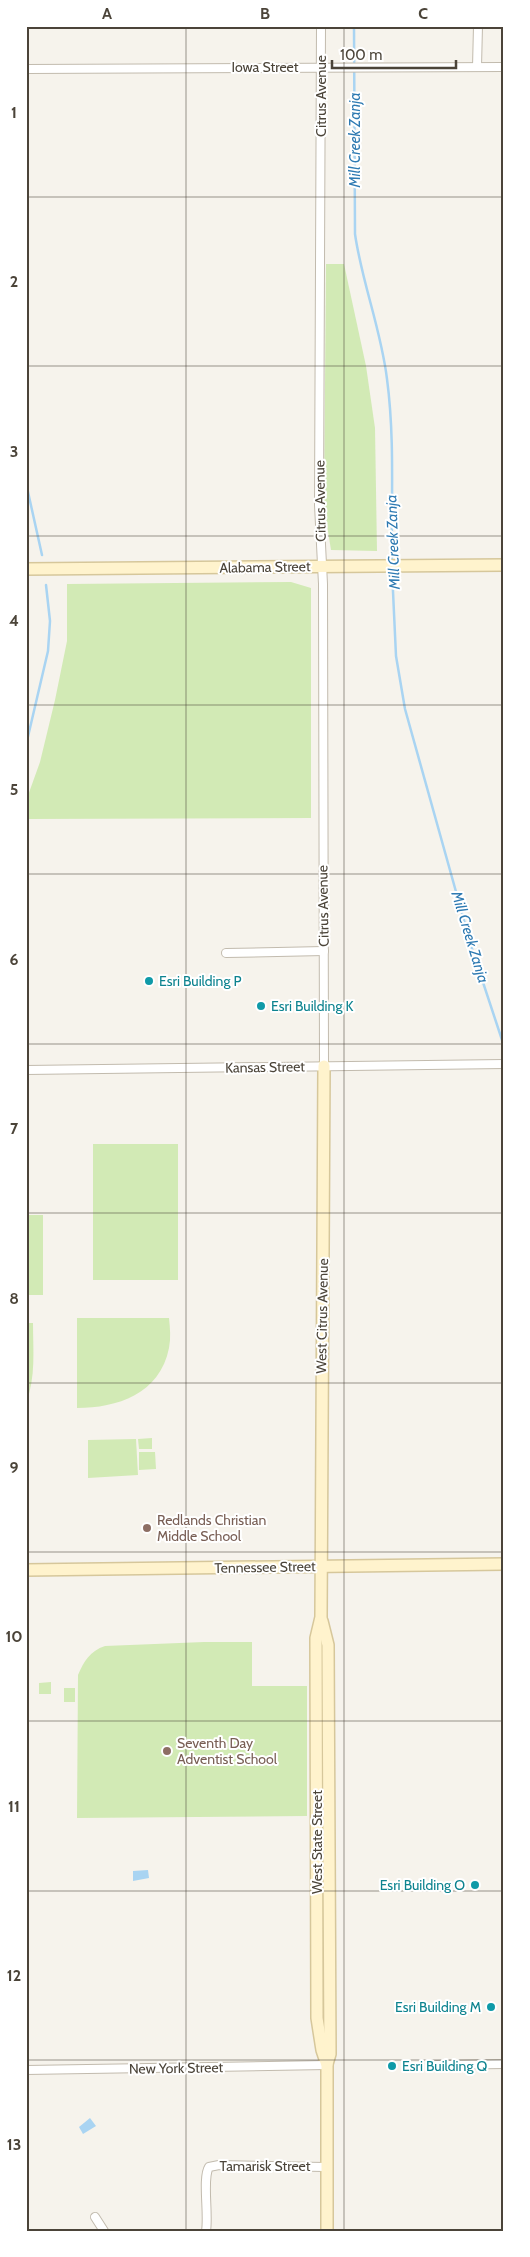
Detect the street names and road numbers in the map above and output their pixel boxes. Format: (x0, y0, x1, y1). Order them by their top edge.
street label: Citrus Avenue (312, 55, 330, 137)
street label: Iowa Street (232, 58, 299, 76)
street label: Citrus Avenue (310, 460, 330, 542)
street label: Alabama Street (219, 557, 311, 577)
street label: Citrus Avenue (313, 865, 333, 947)
street label: Kansas Street (225, 1057, 305, 1077)
street label: West Citrus Avenue (312, 1258, 332, 1374)
street label: Tennessee Street (214, 1557, 316, 1577)
street label: West State Street (308, 1790, 326, 1894)
street label: New York Street (129, 2058, 224, 2078)
street label: Tamarisk Street (220, 2157, 311, 2175)

